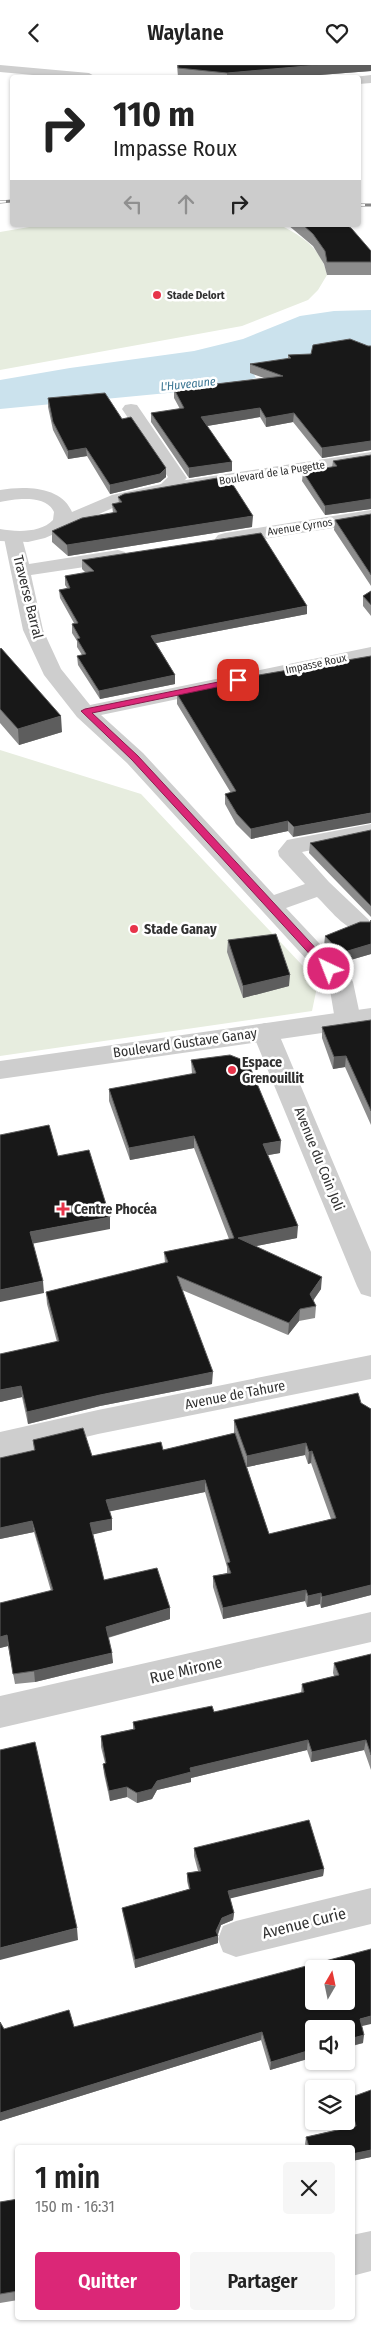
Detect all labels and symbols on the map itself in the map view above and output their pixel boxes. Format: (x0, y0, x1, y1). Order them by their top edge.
marker: Stade Delort (151, 289, 163, 301)
place label: Stade Delort (167, 289, 225, 302)
water label: L'Huveaune (160, 374, 217, 394)
street label: Boulevard de la Pugette (218, 458, 326, 488)
street label: Avenue Cyrnos (267, 515, 334, 539)
street label: Traverse Barral (9, 554, 47, 641)
street label: Impasse Roux (284, 651, 348, 677)
pin (217, 659, 259, 701)
place label: Stade Ganay (144, 921, 217, 938)
marker: Stade Ganay (128, 923, 140, 935)
position arrow (302, 942, 354, 994)
street label: Boulevard Gustave Ganay (112, 1024, 259, 1062)
place label: Espace Grenouillit (242, 1054, 305, 1087)
marker: Espace Grenouillit (226, 1064, 238, 1076)
street label: Avenue du Coin Joli (290, 1105, 348, 1213)
place label: Centre Phocéa (74, 1201, 157, 1218)
marker: Centre Phocéa (56, 1202, 70, 1216)
street label: Avenue de Tahure (183, 1377, 287, 1413)
street label: Rue Mirone (148, 1652, 224, 1688)
street label: Avenue Curie (260, 1903, 348, 1943)
north arrow (305, 1960, 355, 2010)

